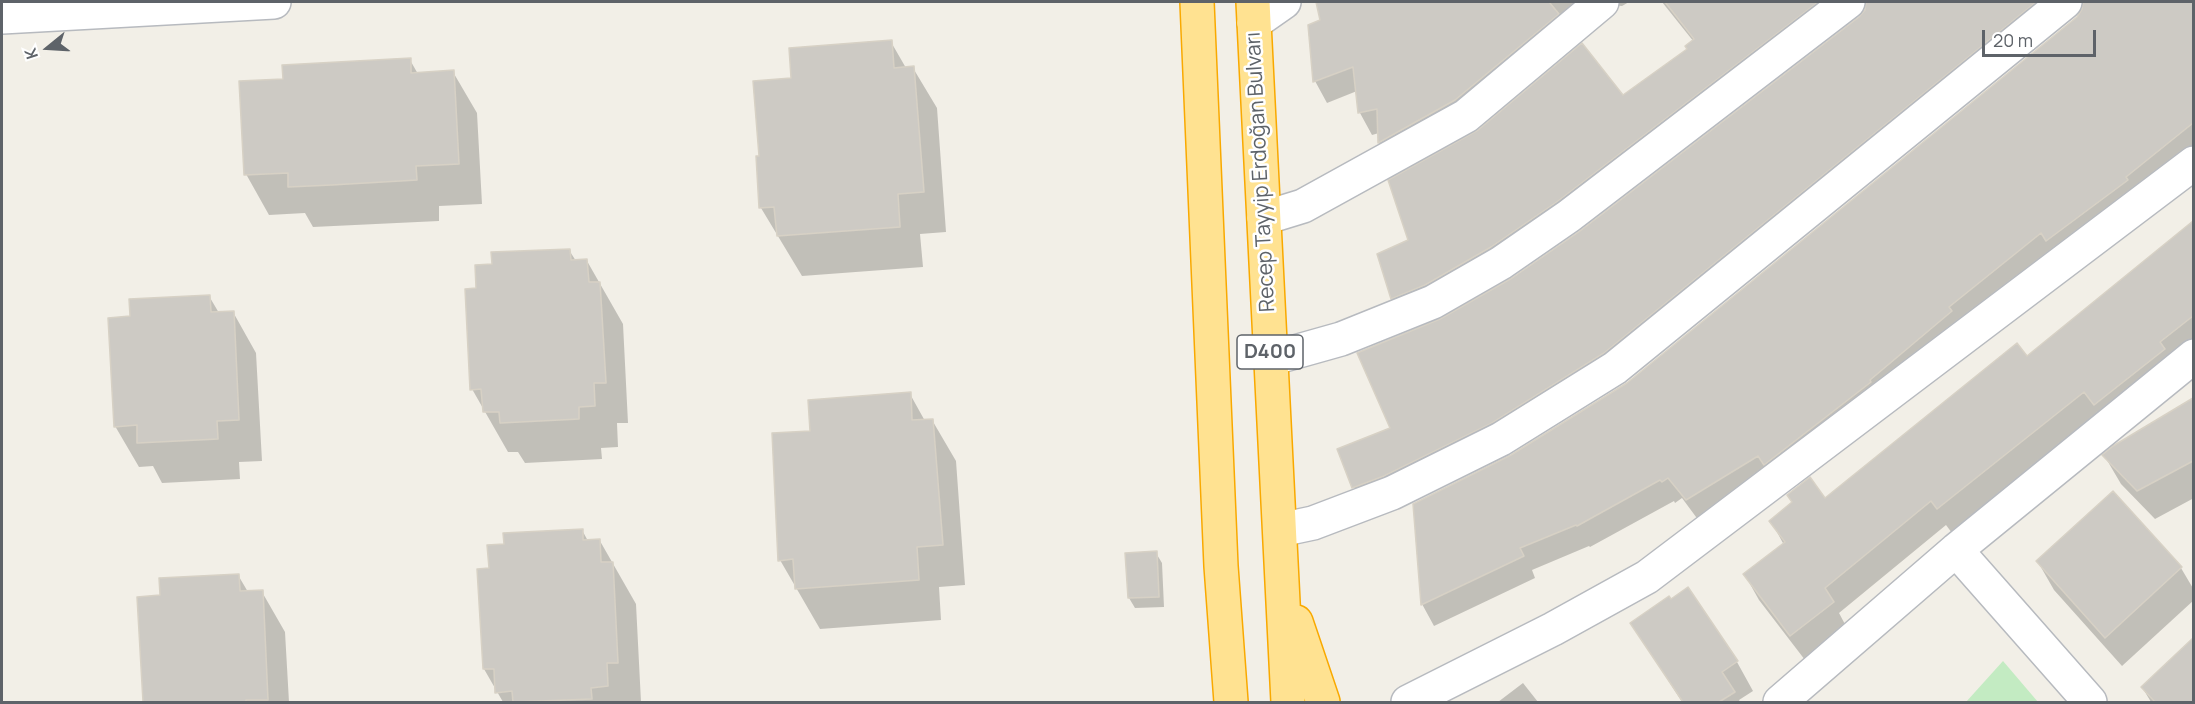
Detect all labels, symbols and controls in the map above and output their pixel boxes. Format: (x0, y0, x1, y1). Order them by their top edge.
north arrow (18, 18, 78, 78)
scale bar (1985, 18, 2099, 56)
text: 20 m (1993, 28, 2033, 52)
street label: Recep Tayyip Erdoğan Bulvarı (1241, 31, 1281, 313)
text: K (19, 45, 43, 62)
road number: D400 (1237, 335, 1303, 369)

